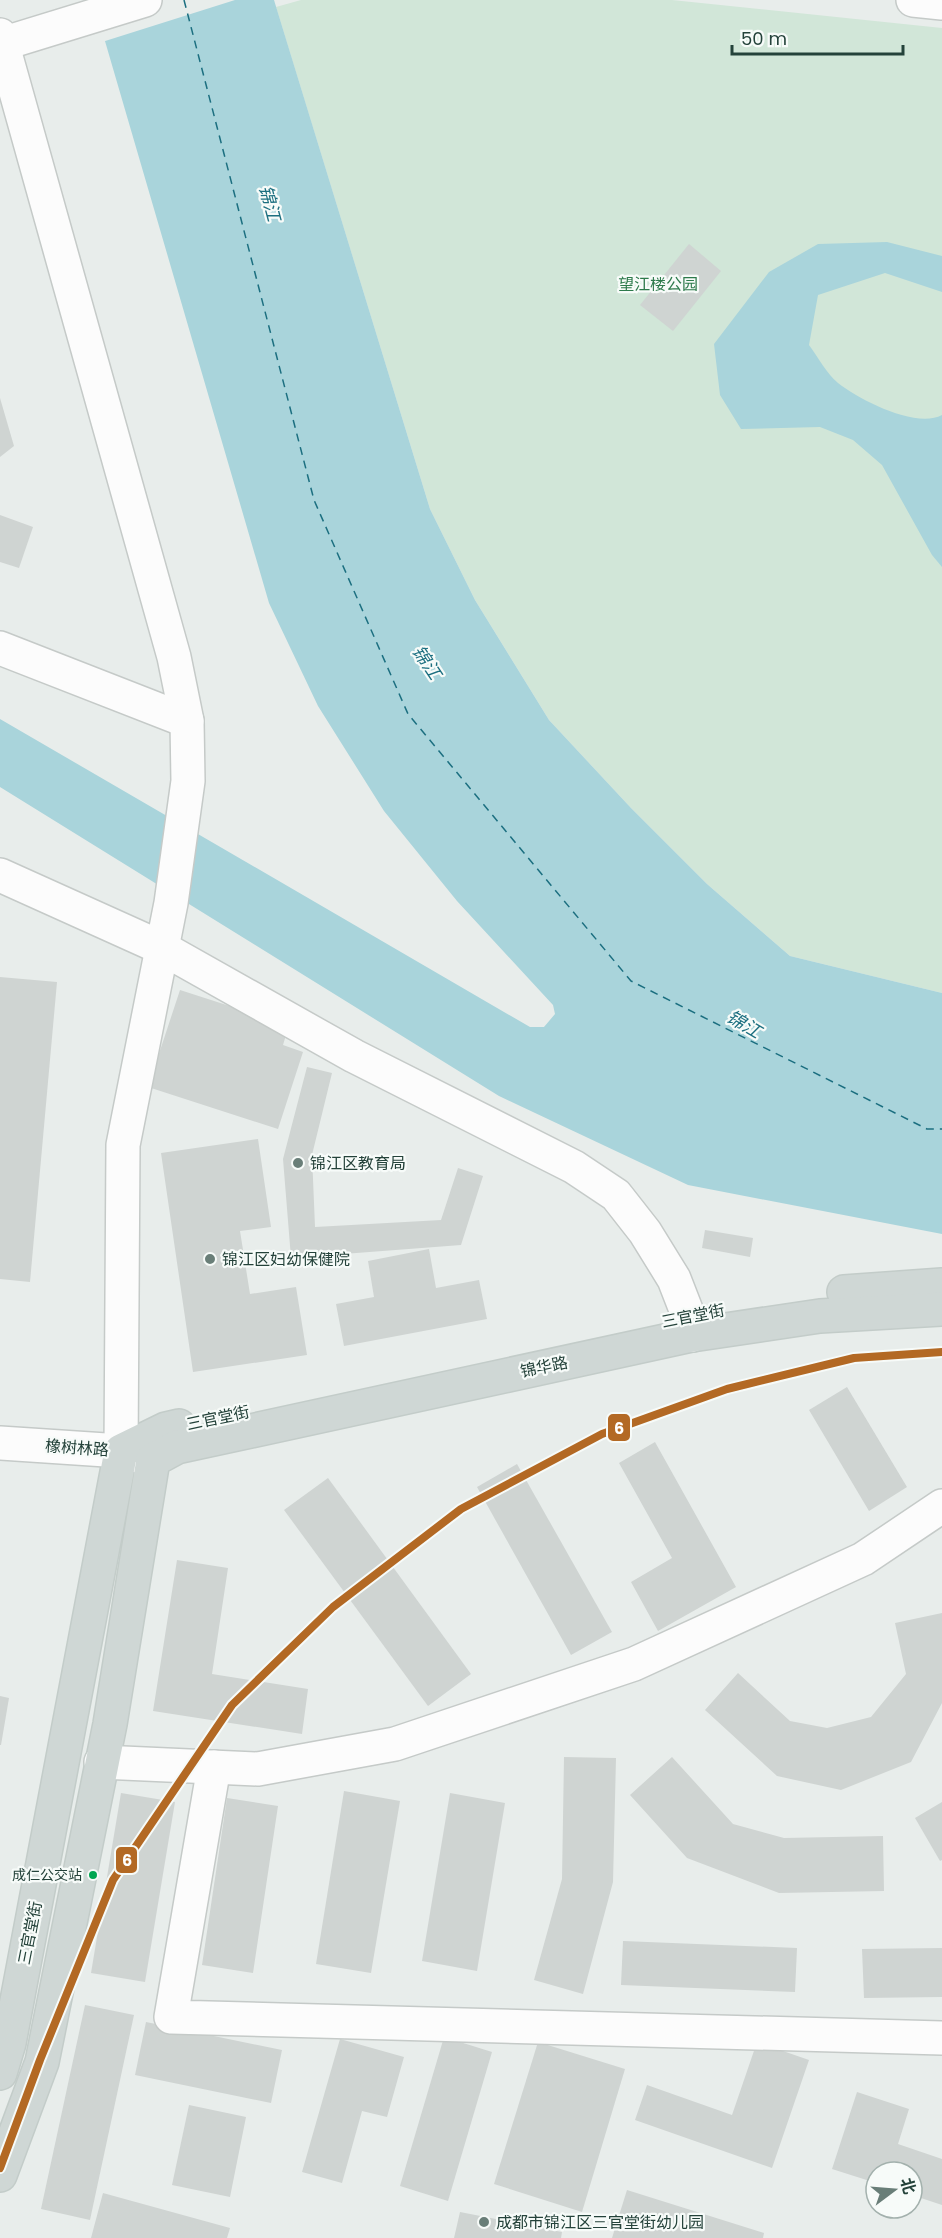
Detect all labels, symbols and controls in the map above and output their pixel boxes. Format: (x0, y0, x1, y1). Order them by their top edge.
scale bar (732, 18, 903, 56)
text: 50 m (741, 26, 787, 51)
water label: 锦江 (253, 182, 287, 226)
park label: 望江楼公园 (618, 273, 698, 296)
water label: 锦江 (407, 640, 449, 686)
water label: 锦江 (722, 1004, 768, 1045)
place label: 锦江区教育局 (310, 1152, 406, 1175)
marker: 锦江区教育局 (291, 1156, 305, 1170)
place label: 锦江区妇幼保健院 (222, 1248, 350, 1271)
marker: 锦江区妇幼保健院 (203, 1252, 217, 1266)
street label: 三官堂街 (659, 1299, 727, 1333)
street label: 锦华路 (518, 1351, 570, 1383)
street label: 三官堂街 (184, 1400, 252, 1436)
line badge: 6 (607, 1413, 631, 1442)
text: 6 (614, 1417, 624, 1440)
street label: 橡树林路 (44, 1434, 110, 1462)
line badge: 6 (115, 1846, 138, 1874)
text: 6 (122, 1849, 132, 1872)
place label: 成仁公交站 (12, 1865, 82, 1885)
marker: 成仁公交站 (87, 1869, 99, 1881)
street label: 三官堂街 (13, 1899, 47, 1967)
north arrow (864, 2160, 924, 2220)
text: 北 (895, 2175, 921, 2197)
place label: 成都市锦江区三官堂街幼儿园 (496, 2211, 704, 2234)
marker: 成都市锦江区三官堂街幼儿园 (477, 2215, 491, 2229)

